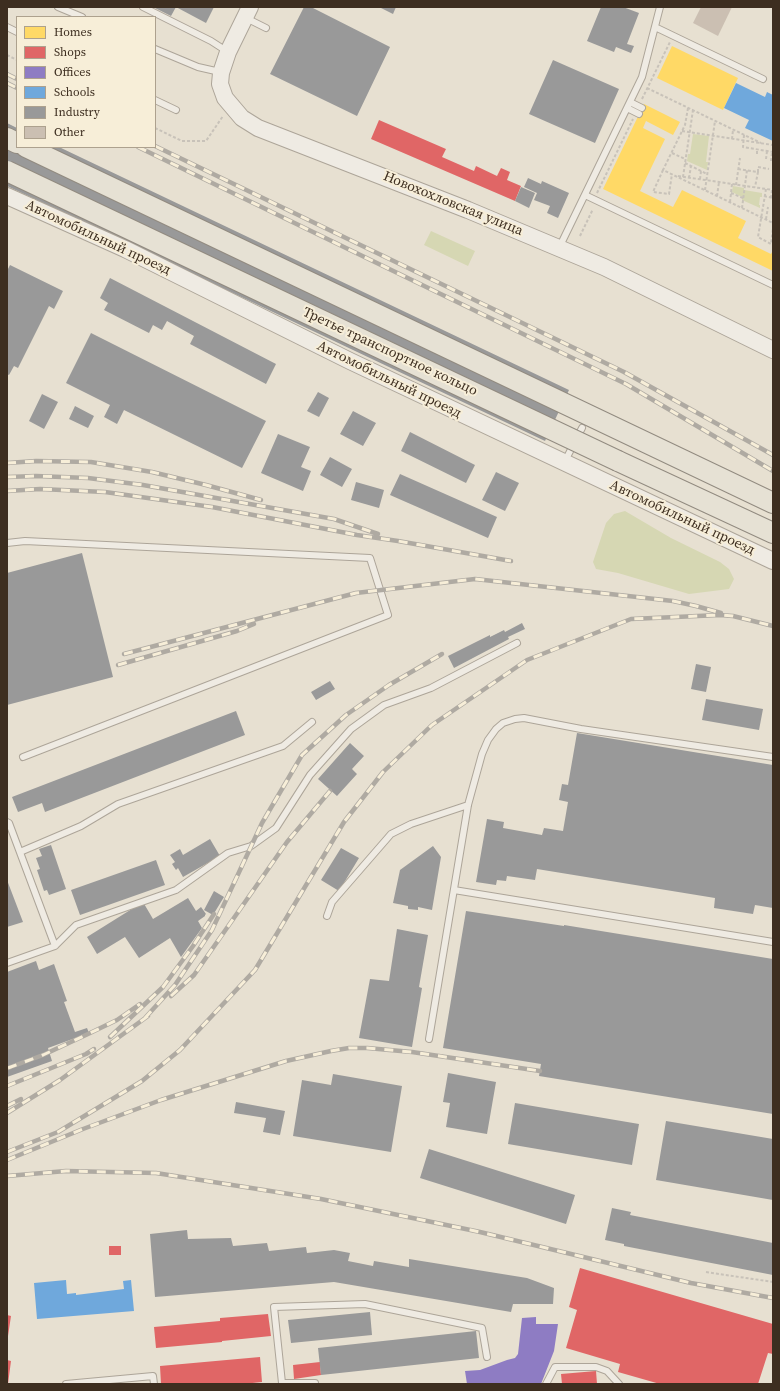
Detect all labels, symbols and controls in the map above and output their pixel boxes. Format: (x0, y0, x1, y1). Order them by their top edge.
legend (16, 16, 156, 148)
text: Homes (54, 24, 92, 40)
text: Shops (54, 44, 86, 60)
text: Offices (54, 64, 91, 80)
text: Schools (54, 84, 95, 100)
text: Industry (54, 104, 100, 120)
text: Other (54, 124, 85, 140)
street label: Новохохловская улица (381, 168, 525, 240)
street label: Автомобильный проезд (23, 197, 173, 279)
street label: Третье транспортное кольцо (300, 304, 480, 400)
street label: Автомобильный проезд (314, 338, 464, 422)
street label: Автомобильный проезд (607, 477, 757, 559)

